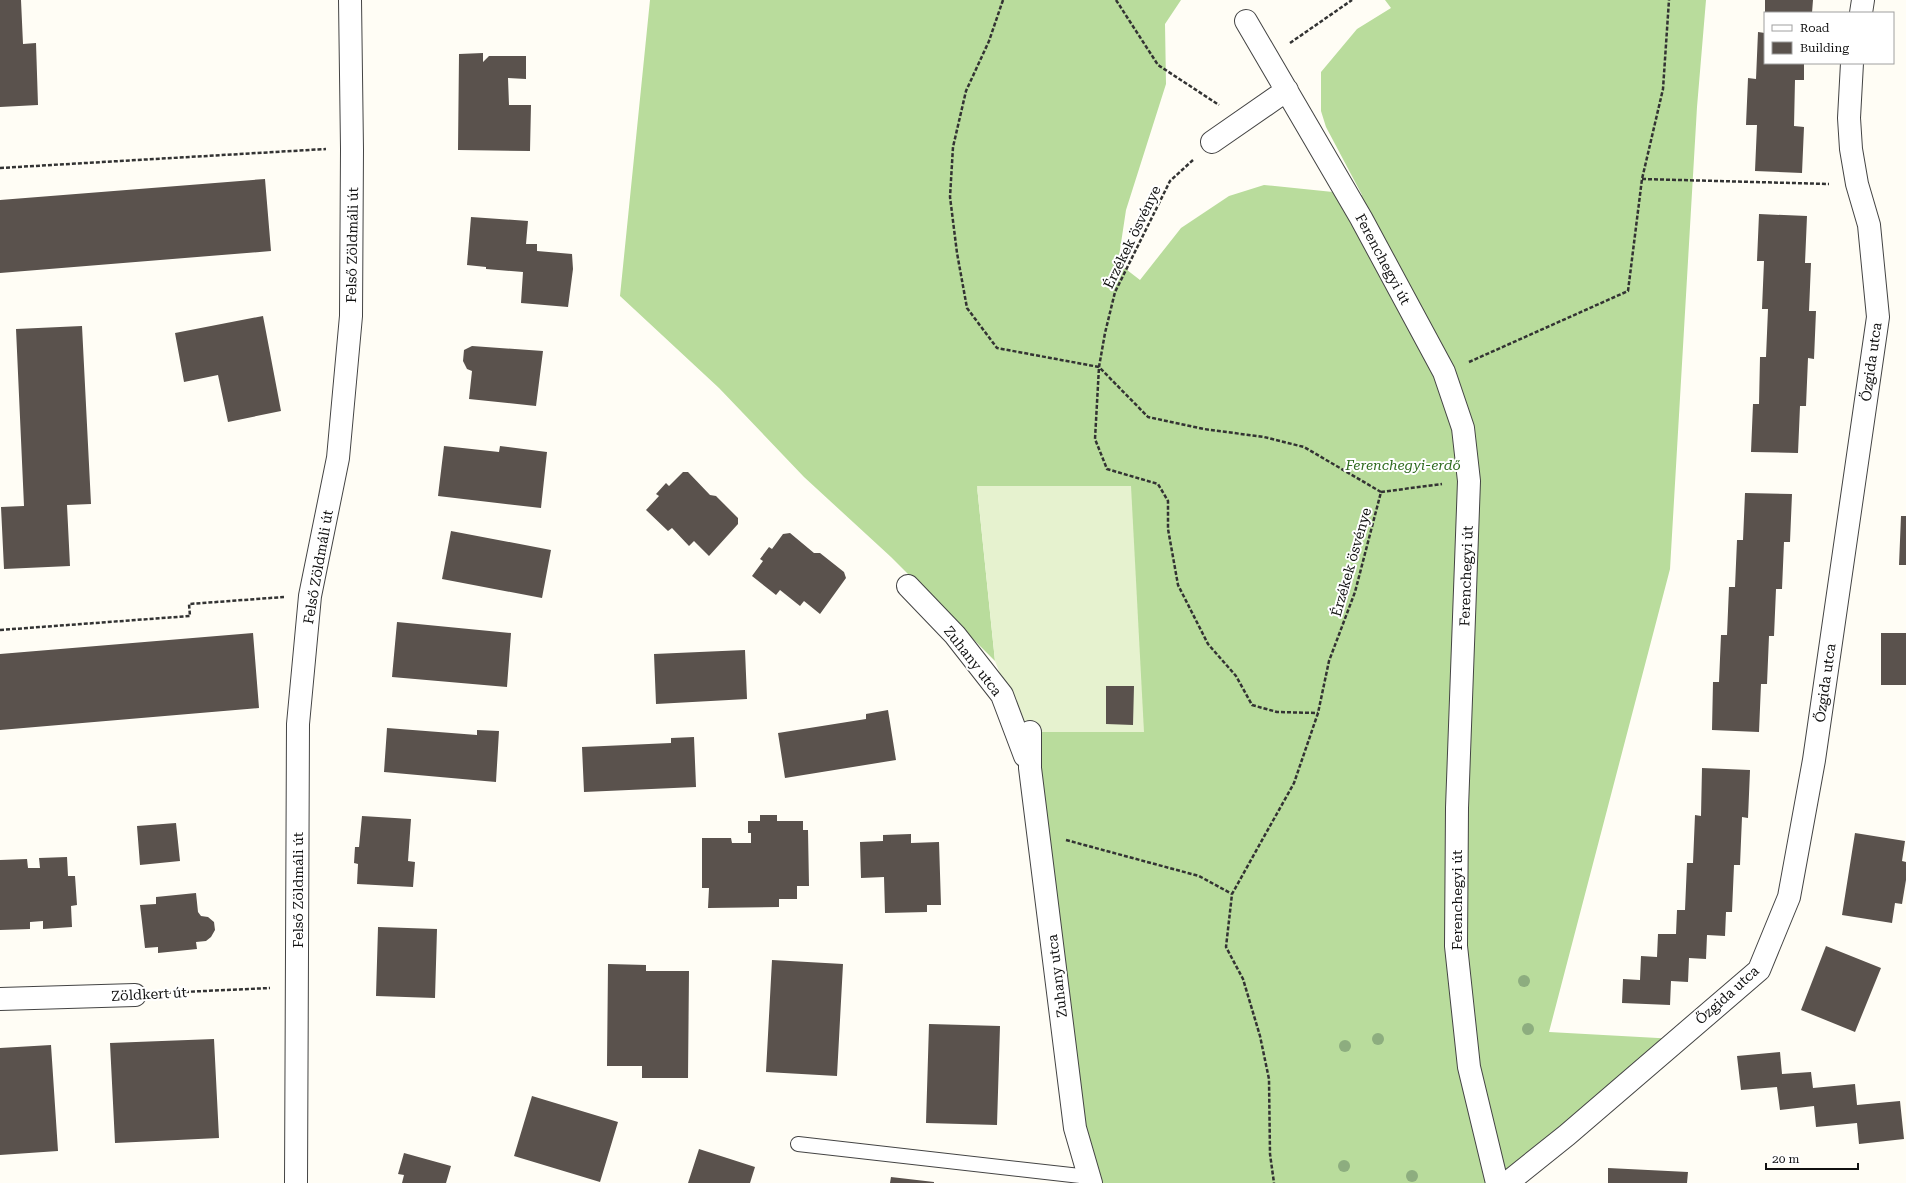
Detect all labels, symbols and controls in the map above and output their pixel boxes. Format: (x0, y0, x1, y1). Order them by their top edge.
legend (1764, 12, 1894, 64)
text: Road (1800, 21, 1830, 35)
text: Building (1800, 41, 1849, 55)
street label: Érzékek ösvénye (1100, 183, 1164, 291)
street label: Felső Zöldmáli út (343, 187, 361, 303)
street label: Ferenchegyi út (1352, 211, 1414, 307)
street label: Őzgida utca (1858, 321, 1885, 402)
park label: Ferenchegyi-erdő (1344, 457, 1461, 473)
street label: Érzékek ösvénye (1328, 505, 1374, 618)
street label: Felső Zöldmáli út (300, 509, 336, 625)
street label: Ferenchegyi út (1456, 525, 1476, 627)
street label: Zuhany utca (941, 623, 1005, 699)
street label: Őzgida utca (1812, 642, 1839, 723)
street label: Felső Zöldmáli út (290, 832, 306, 948)
street label: Ferenchegyi út (1449, 850, 1465, 950)
street label: Zuhany utca (1044, 933, 1070, 1019)
street label: Őzgida utca (1692, 962, 1762, 1028)
street label: Zöldkert út (111, 984, 187, 1004)
scale bar (1766, 1145, 1858, 1171)
text: 20 m (1772, 1152, 1799, 1166)

